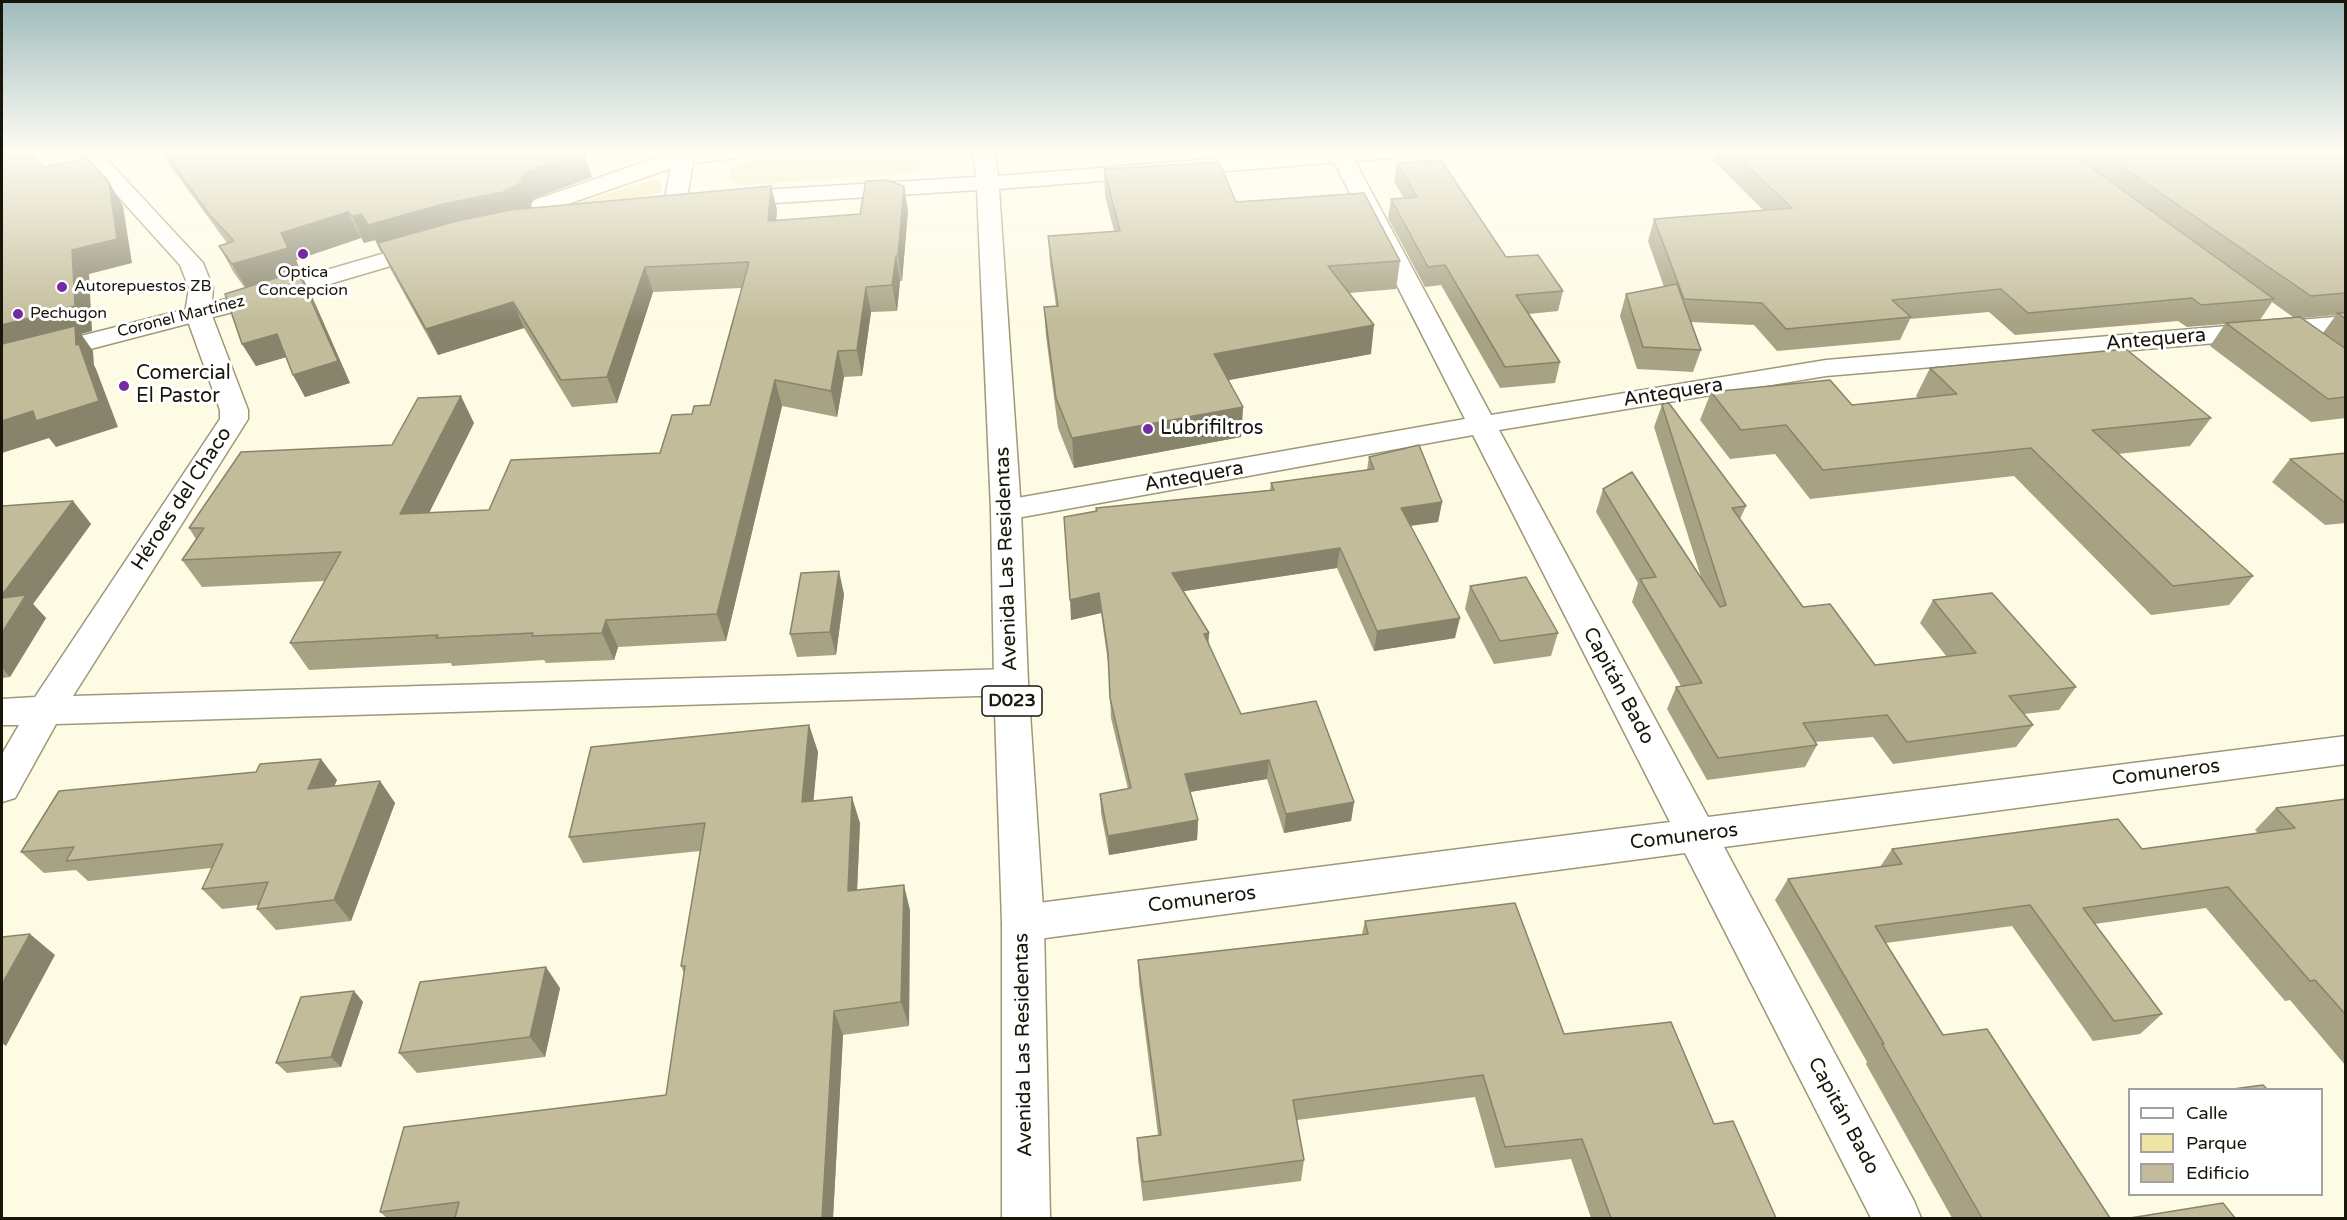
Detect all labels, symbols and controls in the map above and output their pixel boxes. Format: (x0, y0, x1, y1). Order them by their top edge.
marker: Optica Concepcion (296, 247, 310, 261)
place label: Optica Concepcion (258, 263, 348, 301)
place label: Autorepuestos ZB (74, 277, 212, 297)
marker: Autorepuestos ZB (55, 280, 69, 294)
street label: Coronel Martínez (115, 292, 247, 342)
place label: Pechugon (30, 304, 107, 324)
marker: Pechugon (11, 307, 25, 321)
street label: Antequera (2105, 324, 2207, 356)
place label: Comercial El Pastor (136, 362, 231, 409)
street label: Antequera (1621, 373, 1725, 413)
marker: Comercial El Pastor (117, 379, 131, 393)
place label: Lubrifiltros (1160, 417, 1263, 441)
marker: Lubrifiltros (1141, 422, 1155, 436)
street label: Héroes del Chaco (127, 423, 237, 575)
street label: Avenida Las Residentas (991, 447, 1023, 671)
street label: Antequera (1142, 456, 1246, 498)
street label: Capitán Bado (1577, 623, 1659, 749)
road number: D023 (982, 686, 1042, 716)
street label: Comuneros (2111, 754, 2221, 792)
street label: Comuneros (1629, 818, 1739, 856)
street label: Comuneros (1147, 881, 1257, 919)
street label: Avenida Las Residentas (1010, 933, 1038, 1157)
street label: Capitán Bado (1802, 1053, 1884, 1179)
legend (2128, 1088, 2323, 1196)
text: Calle (2186, 1102, 2228, 1124)
text: Parque (2186, 1132, 2247, 1154)
text: Edificio (2186, 1162, 2250, 1184)

